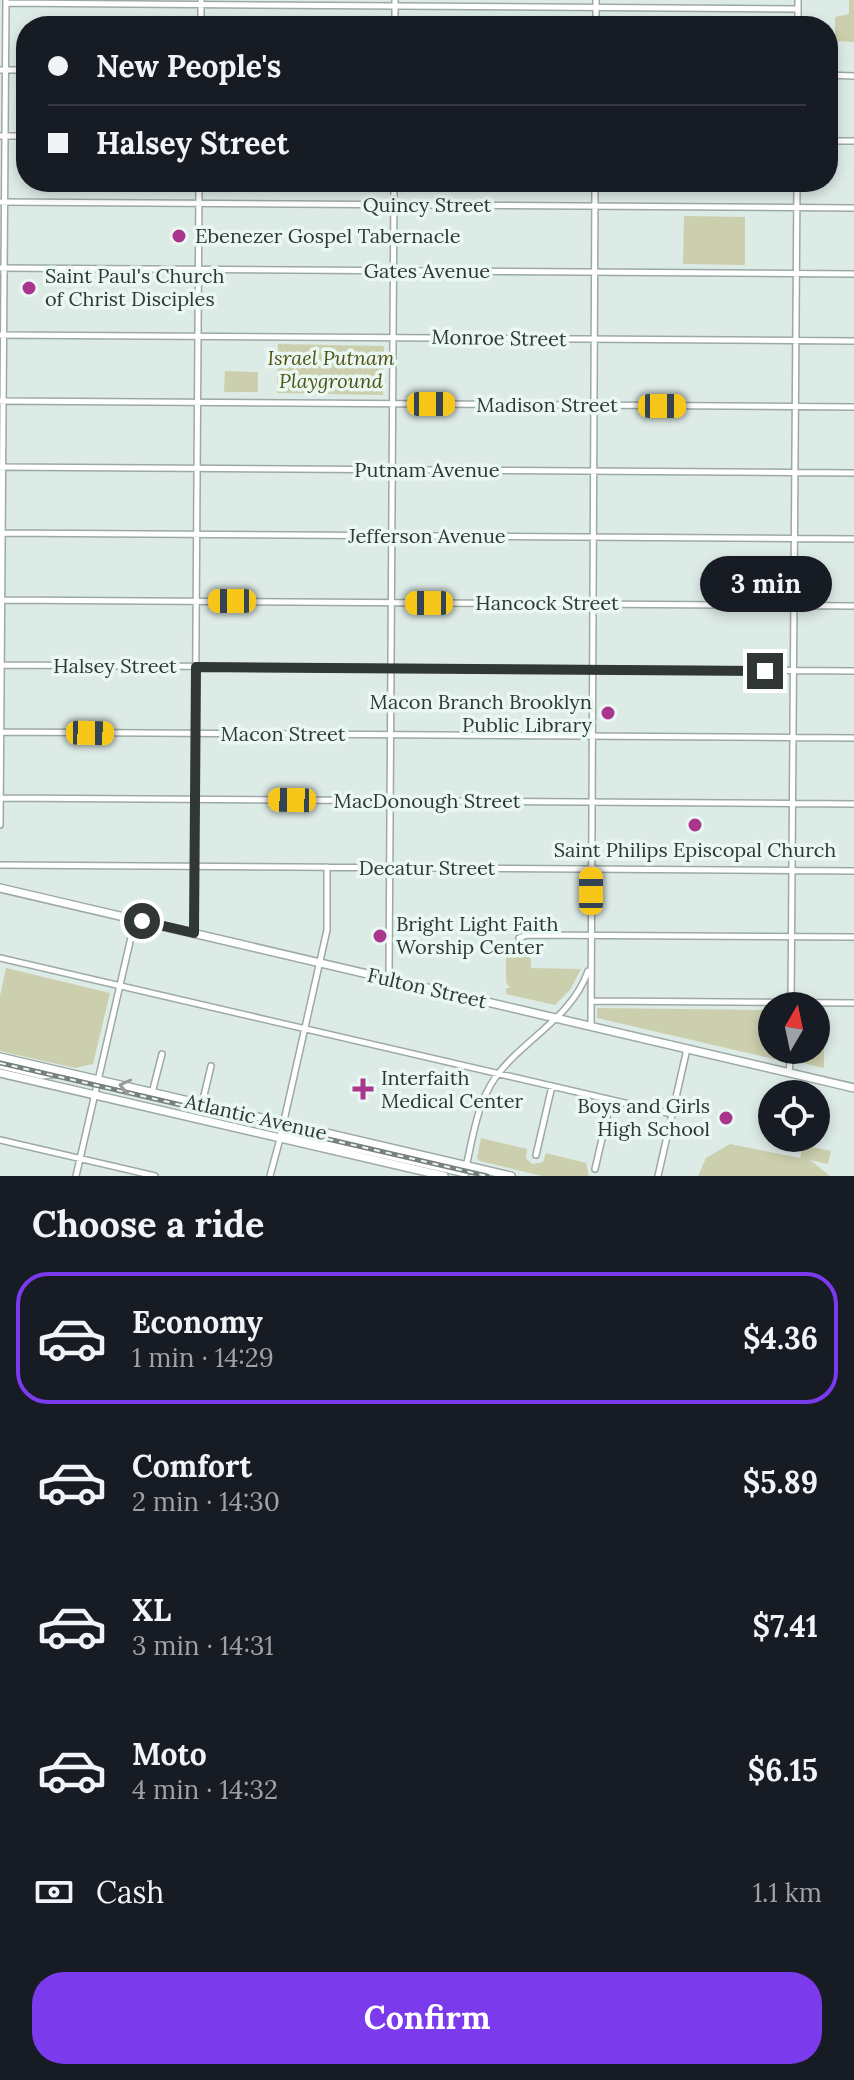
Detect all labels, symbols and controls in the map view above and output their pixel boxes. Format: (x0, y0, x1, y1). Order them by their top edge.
text: New People's (96, 47, 281, 85)
text: Halsey Street (96, 124, 289, 162)
street label: Quincy Street (363, 192, 492, 217)
place label: Ebenezer Gospel Tabernacle (195, 223, 461, 248)
marker: Ebenezer Gospel Tabernacle (170, 227, 188, 245)
street label: Gates Avenue (364, 258, 490, 283)
place label: Saint Paul's Church of Christ Disciples (45, 263, 225, 311)
marker: Saint Paul's Church of Christ Disciples (20, 279, 38, 297)
street label: Monroe Street (431, 324, 567, 351)
park label: Israel Putnam Playground (267, 345, 395, 393)
car (407, 392, 455, 416)
street label: Madison Street (476, 392, 618, 417)
car (638, 394, 686, 418)
street label: Putnam Avenue (354, 457, 500, 482)
street label: Jefferson Avenue (347, 523, 506, 548)
callout: 3 min (699, 555, 831, 611)
text: 3 min (731, 567, 801, 600)
car (208, 589, 256, 613)
street label: Hancock Street (475, 590, 619, 615)
car (405, 591, 453, 615)
street label: Halsey Street (53, 653, 177, 678)
route end (747, 653, 783, 689)
place label: Macon Branch Brooklyn Public Library (370, 689, 592, 737)
marker: Macon Branch Brooklyn Public Library (599, 704, 617, 722)
car (66, 721, 114, 745)
street label: Macon Street (220, 721, 346, 746)
car (268, 788, 316, 812)
street label: MacDonough Street (334, 788, 521, 813)
marker: Saint Philips Episcopal Church (686, 816, 704, 834)
place label: Saint Philips Episcopal Church (554, 837, 836, 862)
street label: Decatur Street (359, 855, 496, 880)
car (579, 867, 603, 915)
route start (124, 903, 160, 939)
place label: Bright Light Faith Worship Center (396, 911, 559, 959)
marker: Bright Light Faith Worship Center (371, 927, 389, 945)
street label: Fulton Street (365, 962, 489, 1013)
north arrow (758, 992, 830, 1064)
map controls (758, 992, 830, 1152)
place label: Interfaith Medical Center (381, 1065, 524, 1113)
marker: Interfaith Medical Center (352, 1078, 374, 1100)
one-way arrow (119, 1079, 133, 1096)
button: locate (758, 1080, 830, 1152)
street label: Atlantic Avenue (182, 1088, 330, 1145)
place label: Boys and Girls High School (577, 1093, 710, 1141)
marker: Boys and Girls High School (717, 1109, 735, 1127)
text: Choose a ride (32, 1201, 264, 1247)
icon: car (36, 1302, 108, 1374)
text: Economy (132, 1303, 263, 1341)
text: $4.36 (743, 1319, 818, 1357)
text: 1 min · 14:29 (132, 1341, 274, 1374)
icon: car (36, 1446, 108, 1518)
text: Comfort (132, 1447, 252, 1485)
text: $5.89 (743, 1463, 818, 1501)
text: 2 min · 14:30 (132, 1485, 280, 1518)
icon: car (36, 1590, 108, 1662)
text: XL (132, 1591, 171, 1629)
text: $7.41 (753, 1607, 818, 1645)
text: 3 min · 14:31 (132, 1629, 274, 1662)
icon: car (36, 1734, 108, 1806)
text: Moto (132, 1735, 207, 1773)
text: $6.15 (748, 1751, 818, 1789)
text: 4 min · 14:32 (132, 1773, 278, 1806)
icon: cash (32, 1870, 76, 1914)
text: Cash (96, 1873, 164, 1911)
text: 1.1 km (753, 1876, 822, 1909)
button: Confirm (32, 1972, 822, 2064)

